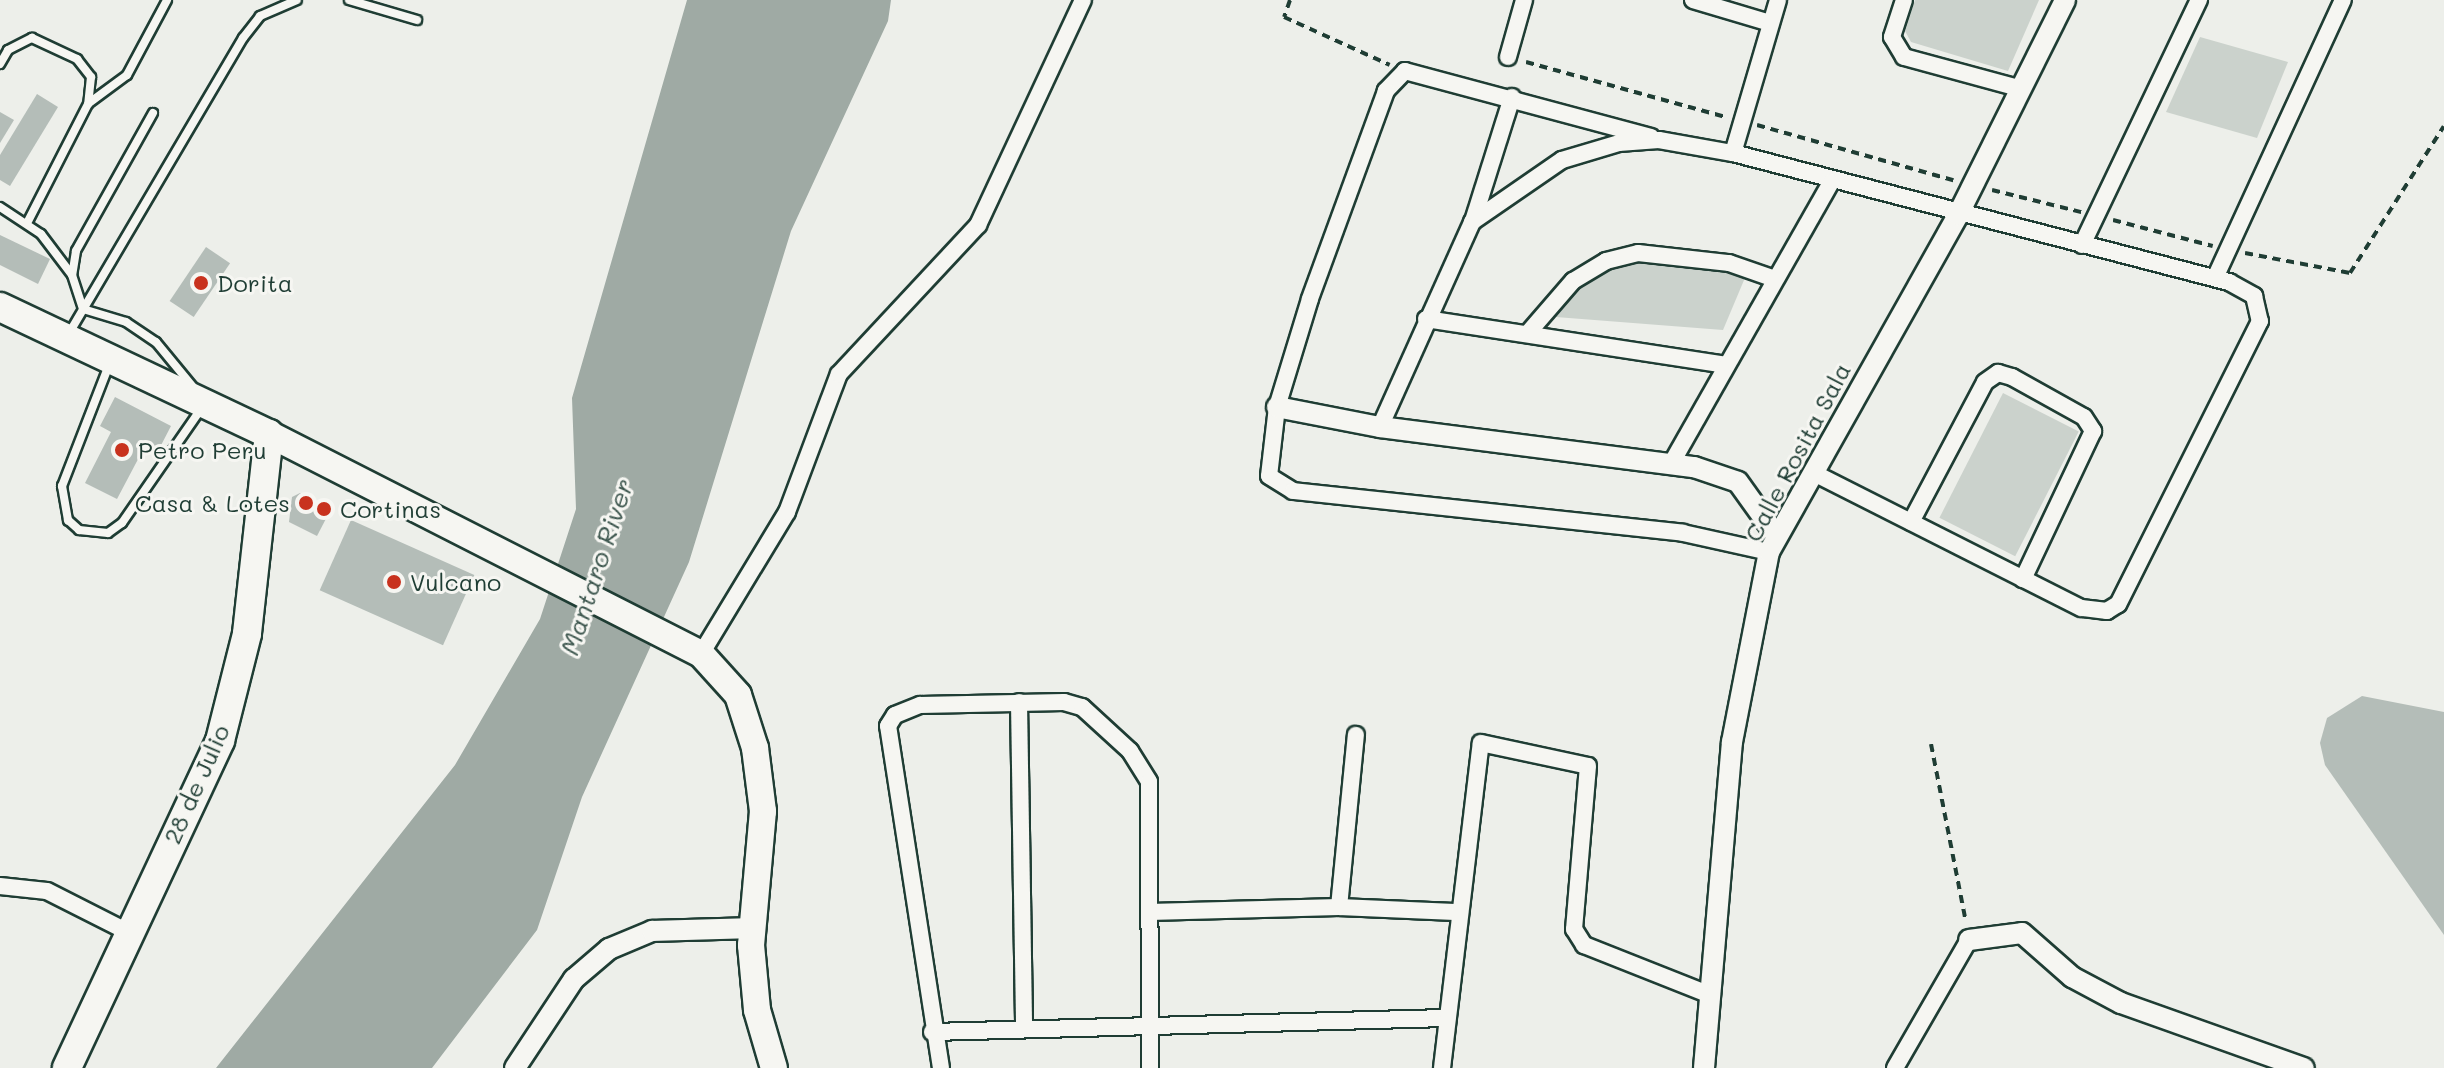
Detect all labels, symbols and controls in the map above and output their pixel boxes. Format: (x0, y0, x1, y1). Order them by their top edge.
place label: Dorita (217, 269, 293, 297)
marker: Dorita (192, 274, 210, 292)
street label: Calle Rosita Sala (1738, 358, 1856, 546)
place label: Petro Peru (138, 436, 267, 464)
marker: Petro Peru (113, 441, 131, 459)
water label: Mantaro River (554, 475, 640, 659)
place label: Casa & Lotes (135, 489, 290, 517)
marker: Casa & Lotes (297, 494, 315, 512)
place label: Cortinas (340, 495, 441, 523)
marker: Cortinas (315, 500, 333, 518)
place label: Vulcano (410, 568, 501, 596)
marker: Vulcano (385, 573, 403, 591)
street label: 28 de Julio (157, 720, 235, 848)

